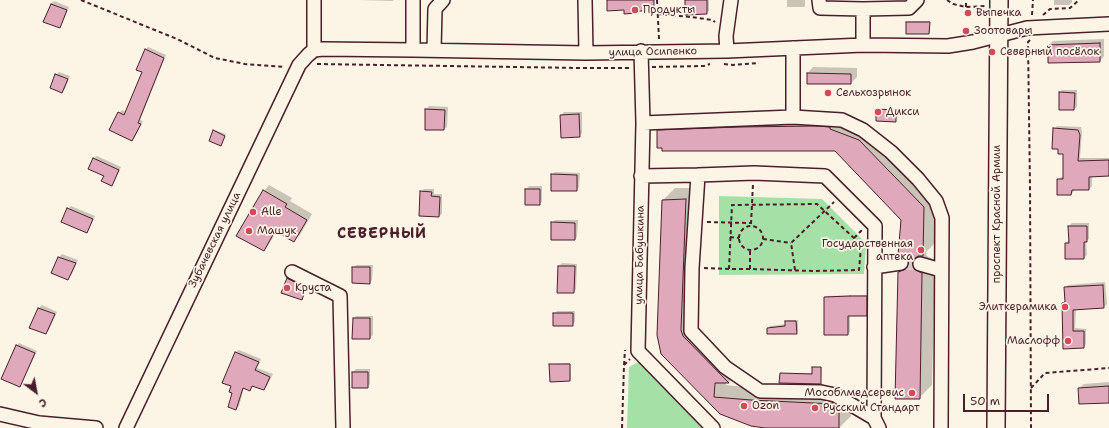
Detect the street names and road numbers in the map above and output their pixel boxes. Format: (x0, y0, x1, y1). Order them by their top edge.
street label: улица Осипенко (609, 45, 697, 59)
street label: проспект Красной Армии (990, 145, 1004, 283)
street label: Зубачевская улица (186, 190, 244, 290)
street label: улица Бабушкина (633, 205, 647, 305)

